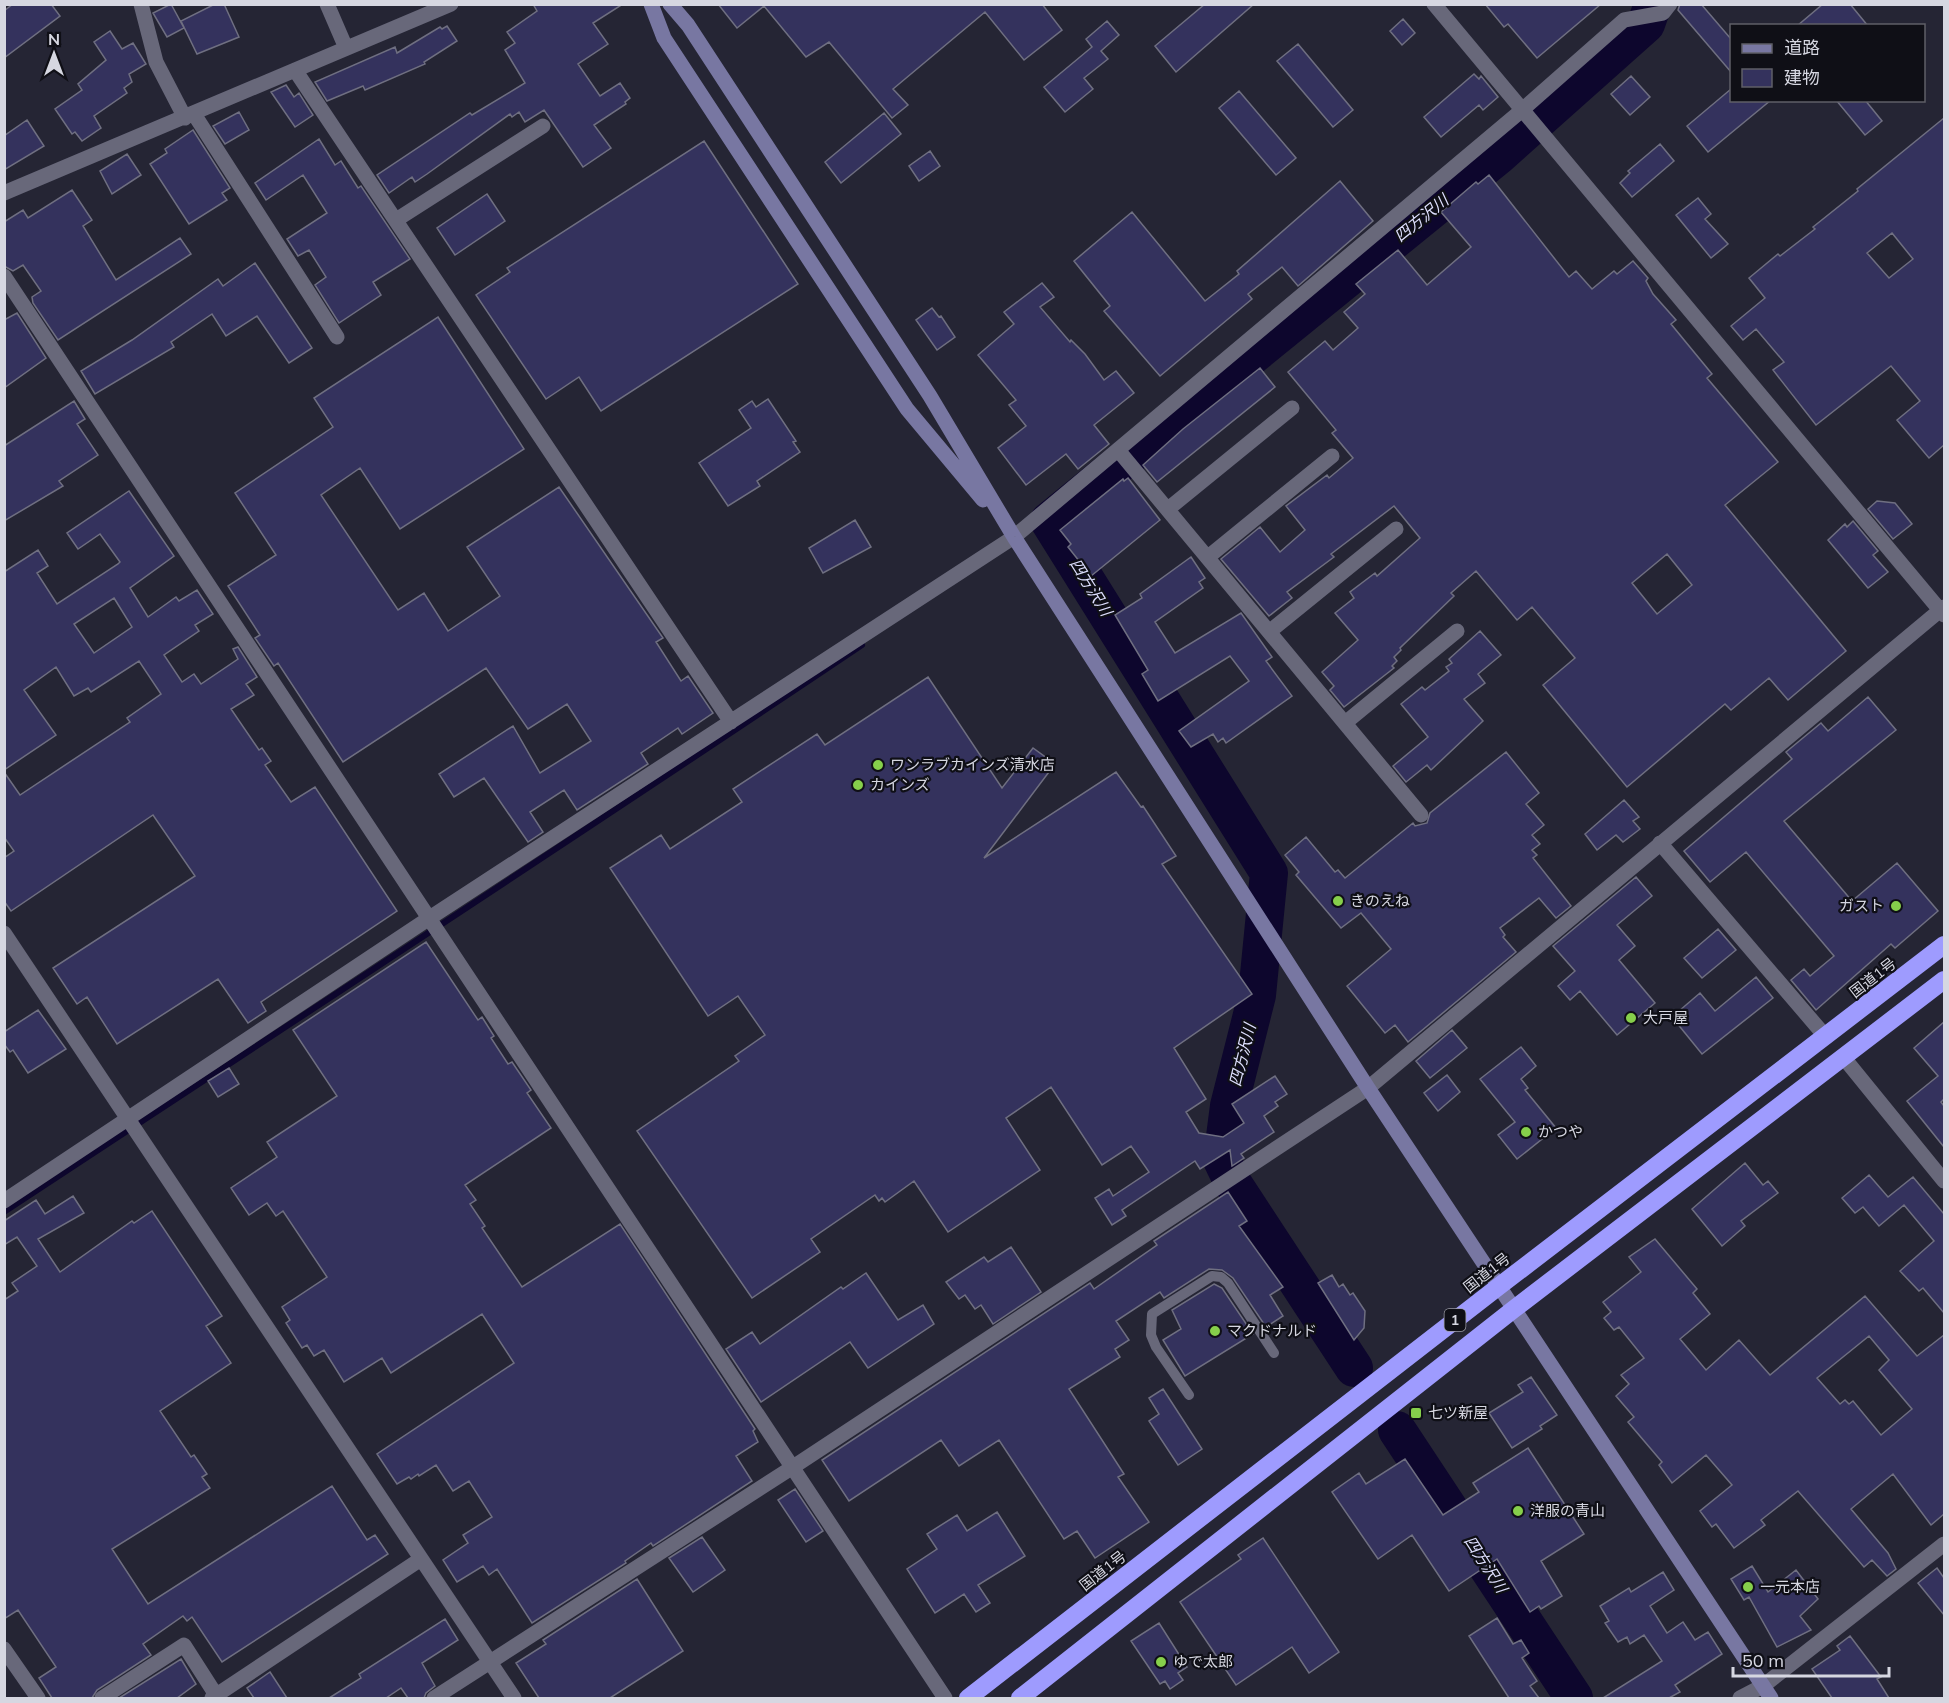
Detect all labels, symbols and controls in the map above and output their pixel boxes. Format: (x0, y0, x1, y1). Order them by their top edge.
north arrow (24, 24, 84, 84)
legend (1730, 24, 1925, 102)
text: N (48, 29, 60, 49)
text: 道路 (1784, 36, 1820, 59)
text: 建物 (1784, 66, 1820, 89)
water label: 四方沢川 (1390, 189, 1454, 246)
water label: 四方沢川 (1066, 555, 1117, 621)
place label: ワンラブカインズ清水店 (890, 755, 1055, 774)
marker: ワンラブカインズ清水店 (871, 758, 885, 772)
place label: カインズ (870, 775, 930, 794)
marker: カインズ (851, 778, 865, 792)
place label: きのえね (1350, 891, 1410, 910)
marker: きのえね (1331, 894, 1345, 908)
place label: ガスト (1839, 896, 1884, 915)
marker: ガスト (1889, 899, 1903, 913)
street label: 国道1号 (1846, 953, 1900, 1002)
place label: 大戸屋 (1643, 1008, 1688, 1027)
marker: 大戸屋 (1624, 1011, 1638, 1025)
water label: 四方沢川 (1225, 1020, 1260, 1088)
place label: かつや (1538, 1122, 1583, 1141)
marker: かつや (1519, 1125, 1533, 1139)
street label: 国道1号 (1460, 1248, 1514, 1297)
road number: 1 (1444, 1309, 1466, 1331)
place label: マクドナルド (1227, 1321, 1317, 1340)
marker: マクドナルド (1208, 1324, 1222, 1338)
place label: 七ツ新屋 (1428, 1403, 1488, 1422)
marker: 七ツ新屋 (1409, 1406, 1423, 1420)
place label: 洋服の青山 (1530, 1501, 1605, 1520)
marker: 洋服の青山 (1511, 1504, 1525, 1518)
water label: 四方沢川 (1460, 1532, 1513, 1598)
street label: 国道1号 (1076, 1546, 1130, 1595)
place label: 一元本店 (1760, 1577, 1820, 1596)
marker: 一元本店 (1741, 1580, 1755, 1594)
scale bar (1733, 1640, 1889, 1678)
text: 50 m (1742, 1649, 1784, 1672)
place label: ゆで太郎 (1173, 1652, 1233, 1671)
marker: ゆで太郎 (1154, 1655, 1168, 1669)

